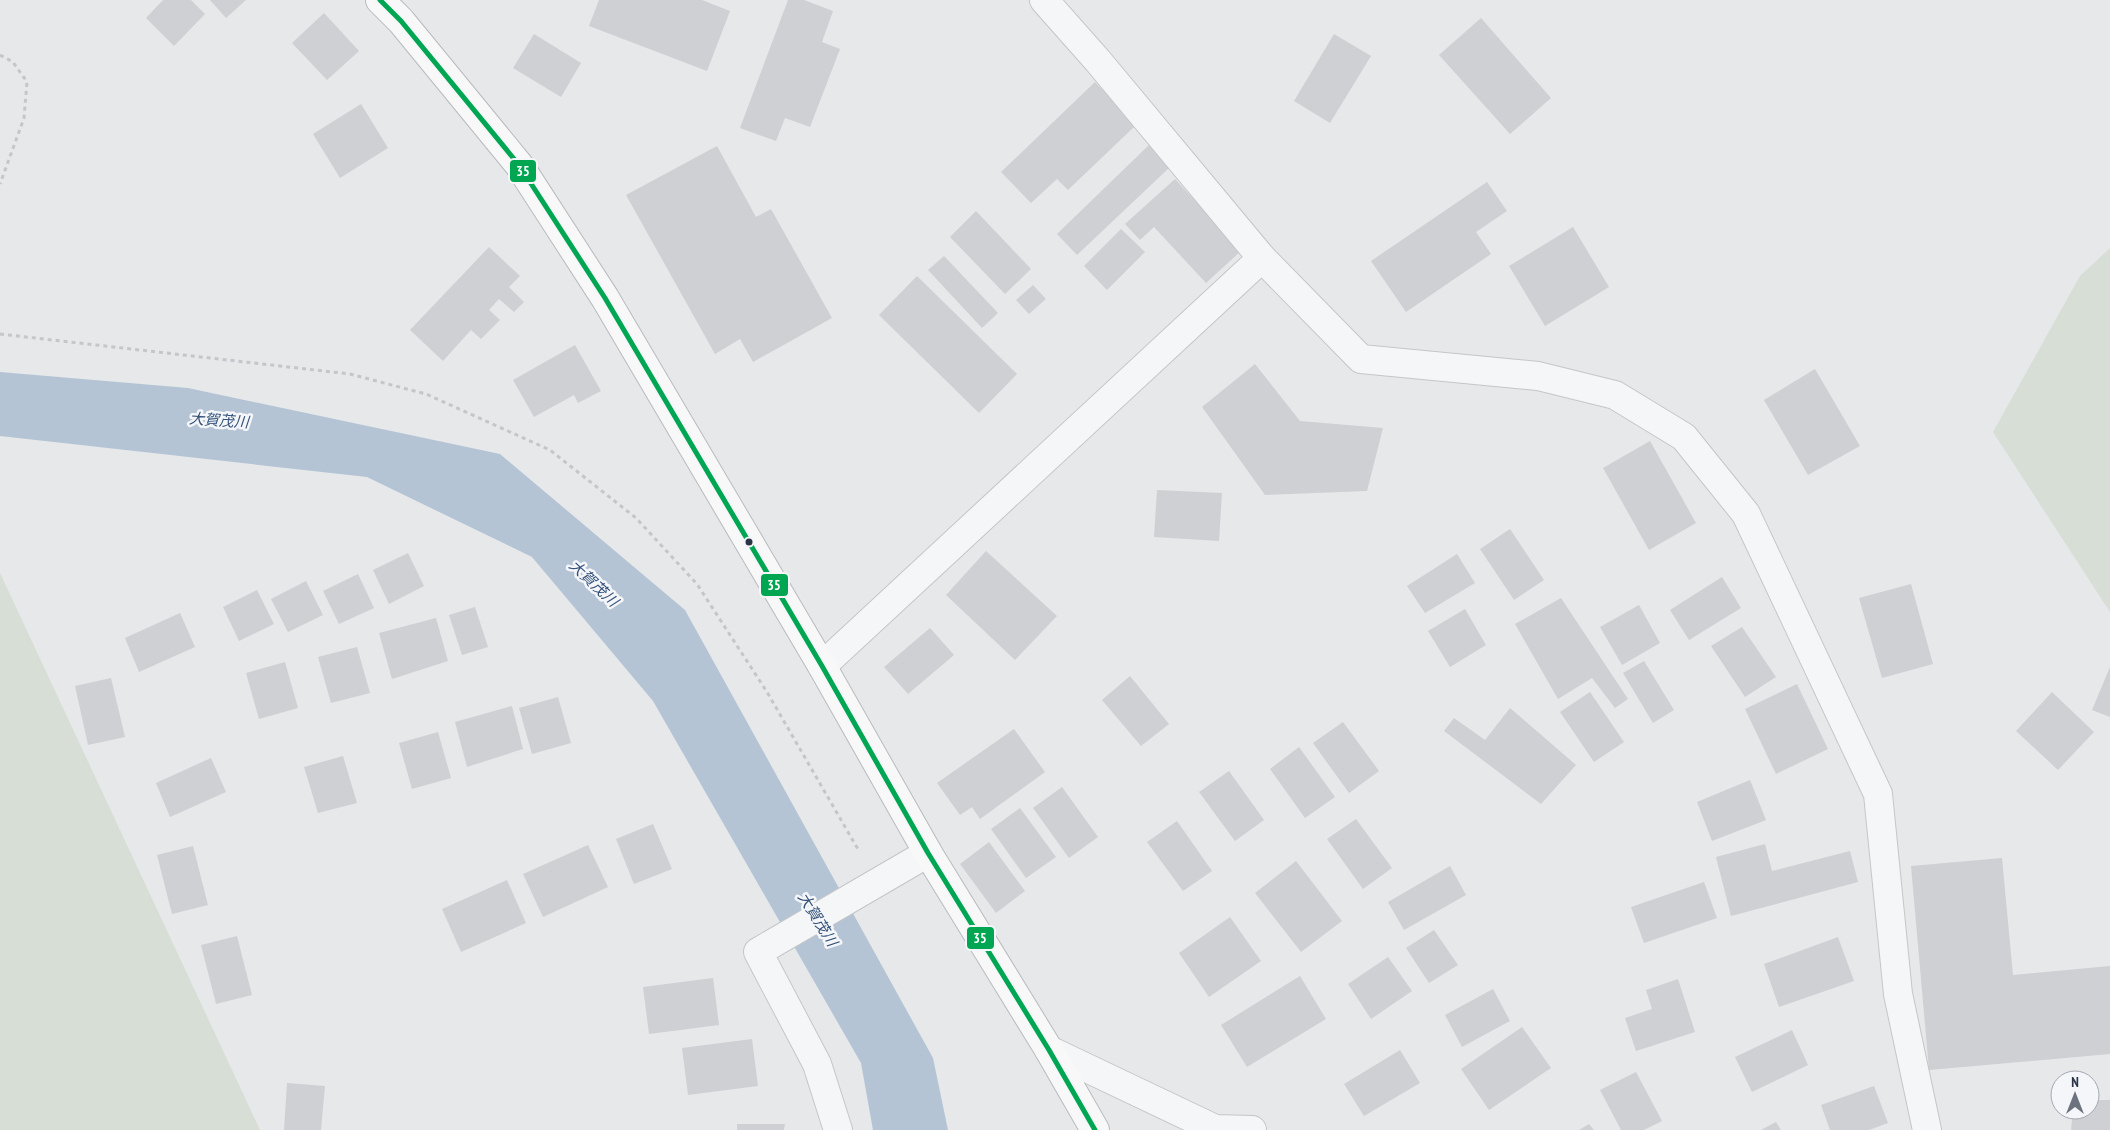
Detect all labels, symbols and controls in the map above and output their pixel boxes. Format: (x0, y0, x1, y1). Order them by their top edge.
line badge: 35 (509, 159, 537, 183)
text: 35 (516, 162, 530, 180)
water label: 大賀茂川 (188, 408, 252, 432)
unlabelled marker (744, 537, 754, 547)
water label: 大賀茂川 (566, 556, 624, 612)
line badge: 35 (760, 573, 789, 597)
text: 35 (767, 576, 781, 594)
water label: 大賀茂川 (794, 889, 843, 951)
line badge: 35 (966, 926, 995, 950)
text: 35 (973, 929, 987, 947)
north arrow (2050, 1070, 2100, 1120)
text: N (2071, 1073, 2079, 1091)

